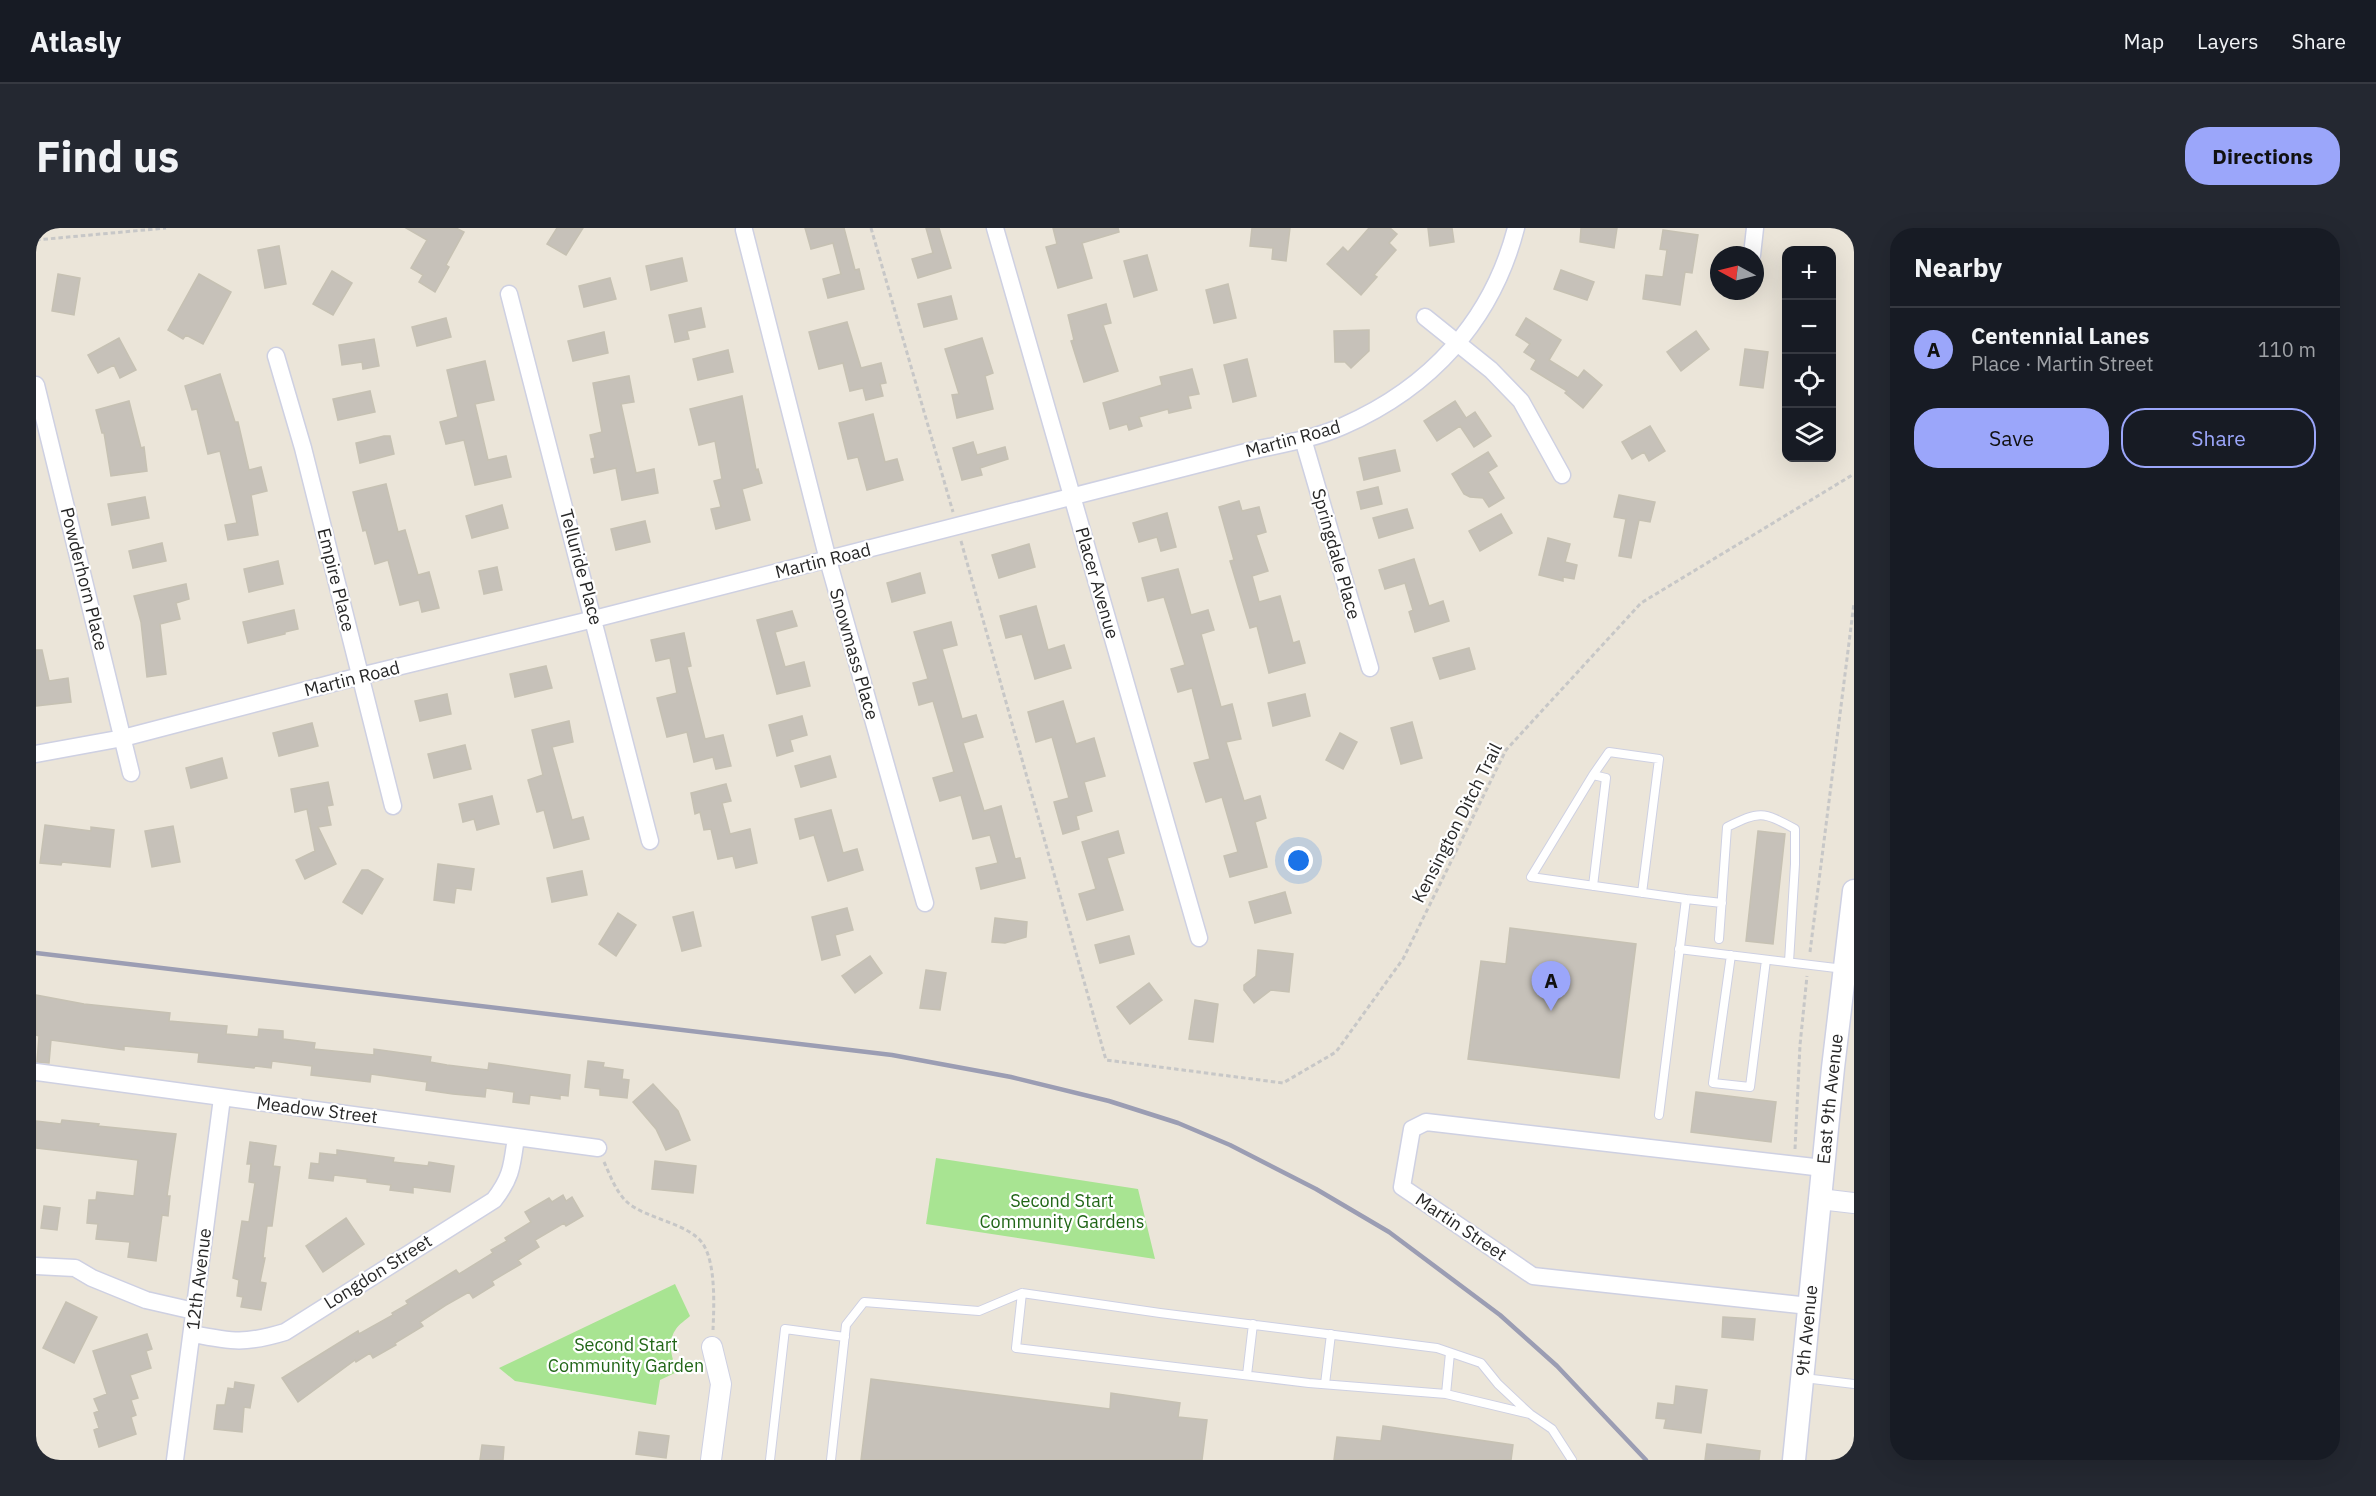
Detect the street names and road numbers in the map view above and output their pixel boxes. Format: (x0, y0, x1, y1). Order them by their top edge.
street label: Martin Road (1243, 415, 1343, 462)
street label: Springdale Place (1307, 486, 1366, 622)
street label: Powderhorn Place (56, 505, 113, 653)
street label: Telluride Place (555, 506, 608, 627)
street label: Placer Avenue (1071, 524, 1124, 642)
street label: Empire Place (312, 526, 360, 634)
street label: Martin Road (773, 538, 873, 583)
street label: Snowmass Place (825, 585, 884, 722)
street label: Martin Road (302, 656, 402, 701)
street label: Kensington Ditch Trail (1406, 739, 1507, 907)
street label: East 9th Avenue (1812, 1032, 1848, 1165)
street label: Meadow Street (255, 1091, 379, 1128)
street label: Martin Street (1411, 1188, 1511, 1266)
street label: 12th Avenue (181, 1227, 216, 1331)
street label: Longdon Street (320, 1229, 436, 1314)
street label: 9th Avenue (1790, 1284, 1822, 1377)

